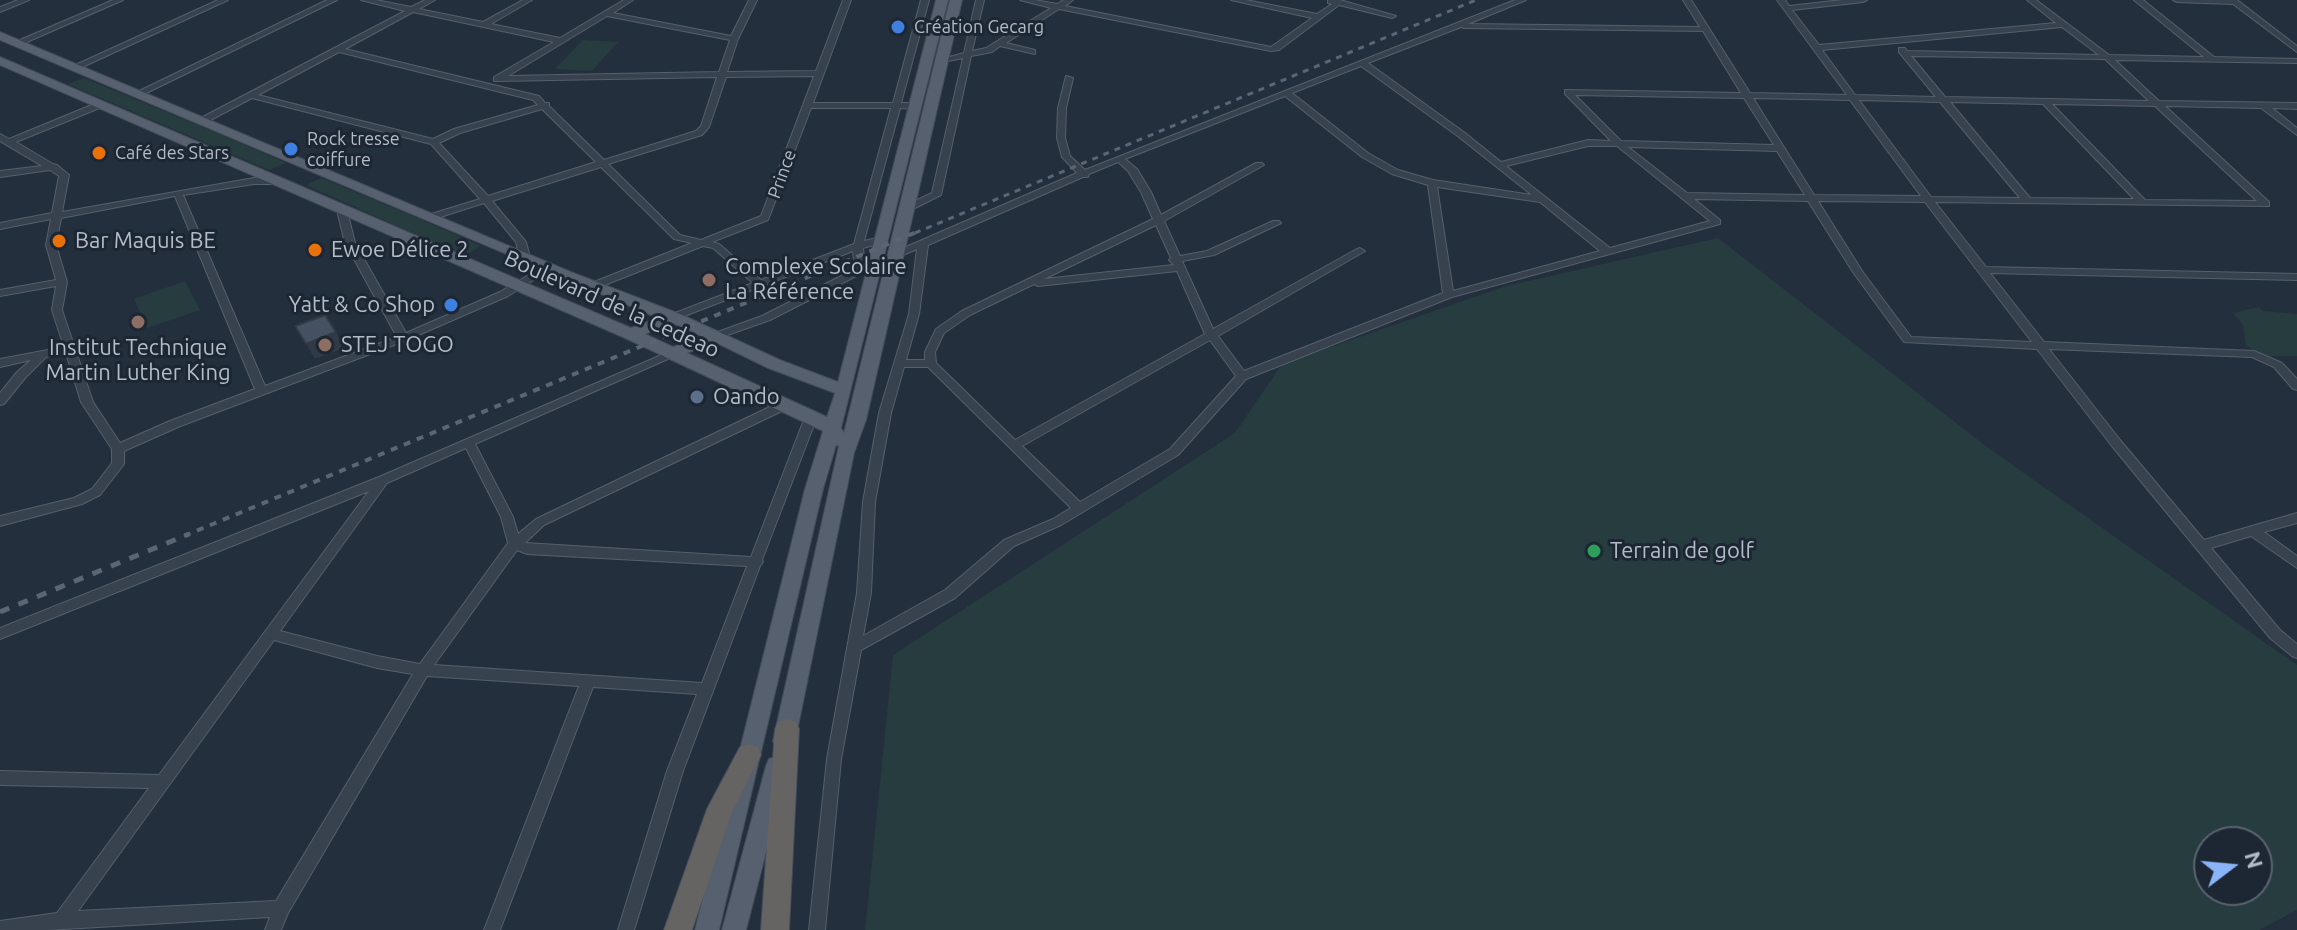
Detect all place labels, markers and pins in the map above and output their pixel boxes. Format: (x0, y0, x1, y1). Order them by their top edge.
place label: Création Gecarg (914, 16, 1044, 38)
marker: Création Gecarg (889, 18, 907, 36)
place label: Rock tresse coiffure (307, 128, 400, 170)
marker: Rock tresse coiffure (282, 140, 300, 158)
place label: Café des Stars (115, 142, 229, 164)
marker: Café des Stars (90, 144, 108, 162)
place label: Bar Maquis BE (75, 228, 216, 254)
marker: Bar Maquis BE (50, 232, 68, 250)
place label: Ewoe Délice 2 (331, 237, 469, 263)
marker: Ewoe Délice 2 (306, 241, 324, 259)
place label: Complexe Scolaire La Référence (725, 254, 907, 306)
marker: Complexe Scolaire La Référence (700, 271, 718, 289)
place label: Yatt & Co Shop (289, 292, 435, 318)
marker: Yatt & Co Shop (442, 296, 460, 314)
marker: Institut Technique Martin Luther King (129, 313, 147, 331)
place label: STEJ TOGO (341, 332, 454, 358)
place label: Institut Technique Martin Luther King (45, 335, 231, 386)
marker: STEJ TOGO (316, 336, 334, 354)
place label: Oando (713, 384, 780, 410)
marker: Oando (688, 388, 706, 406)
place label: Terrain de golf (1610, 538, 1754, 564)
marker: Terrain de golf (1585, 542, 1603, 560)

